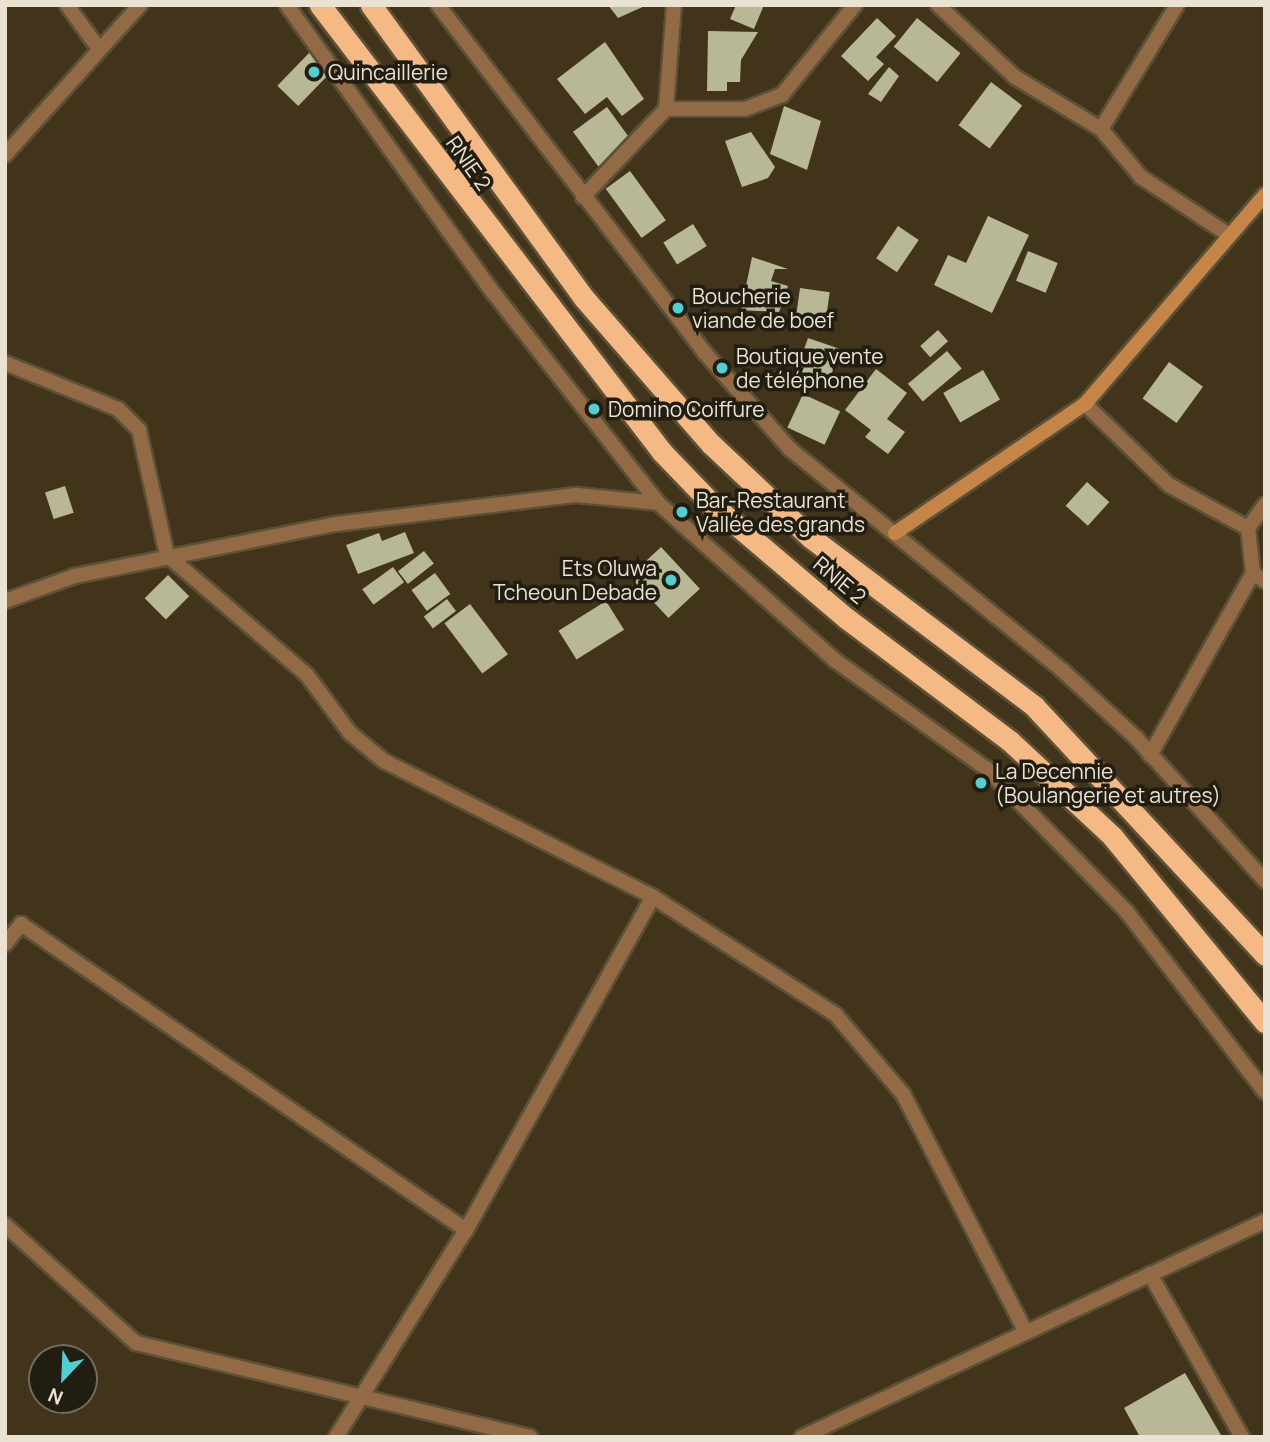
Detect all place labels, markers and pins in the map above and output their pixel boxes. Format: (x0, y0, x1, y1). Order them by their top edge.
place label: Quincaillerie (328, 59, 448, 85)
marker: Quincaillerie (306, 64, 322, 80)
place label: Boucherie viande de boef (692, 283, 834, 333)
marker: Boucherie viande de boef (670, 300, 686, 316)
place label: Boutique vente de téléphone (736, 343, 883, 393)
marker: Boutique vente de téléphone (714, 360, 730, 376)
place label: Domino Coiffure (608, 396, 765, 422)
marker: Domino Coiffure (586, 401, 602, 417)
place label: Bar-Restaurant Vallée des grands (696, 487, 865, 537)
marker: Bar-Restaurant Vallée des grands (674, 504, 690, 520)
place label: Ets Oluwa Tcheoun Debade (493, 555, 657, 605)
marker: Ets Oluwa Tcheoun Debade (663, 572, 679, 588)
place label: La Decennie (Boulangerie et autres) (995, 758, 1221, 808)
marker: La Decennie (Boulangerie et autres) (973, 775, 989, 791)

